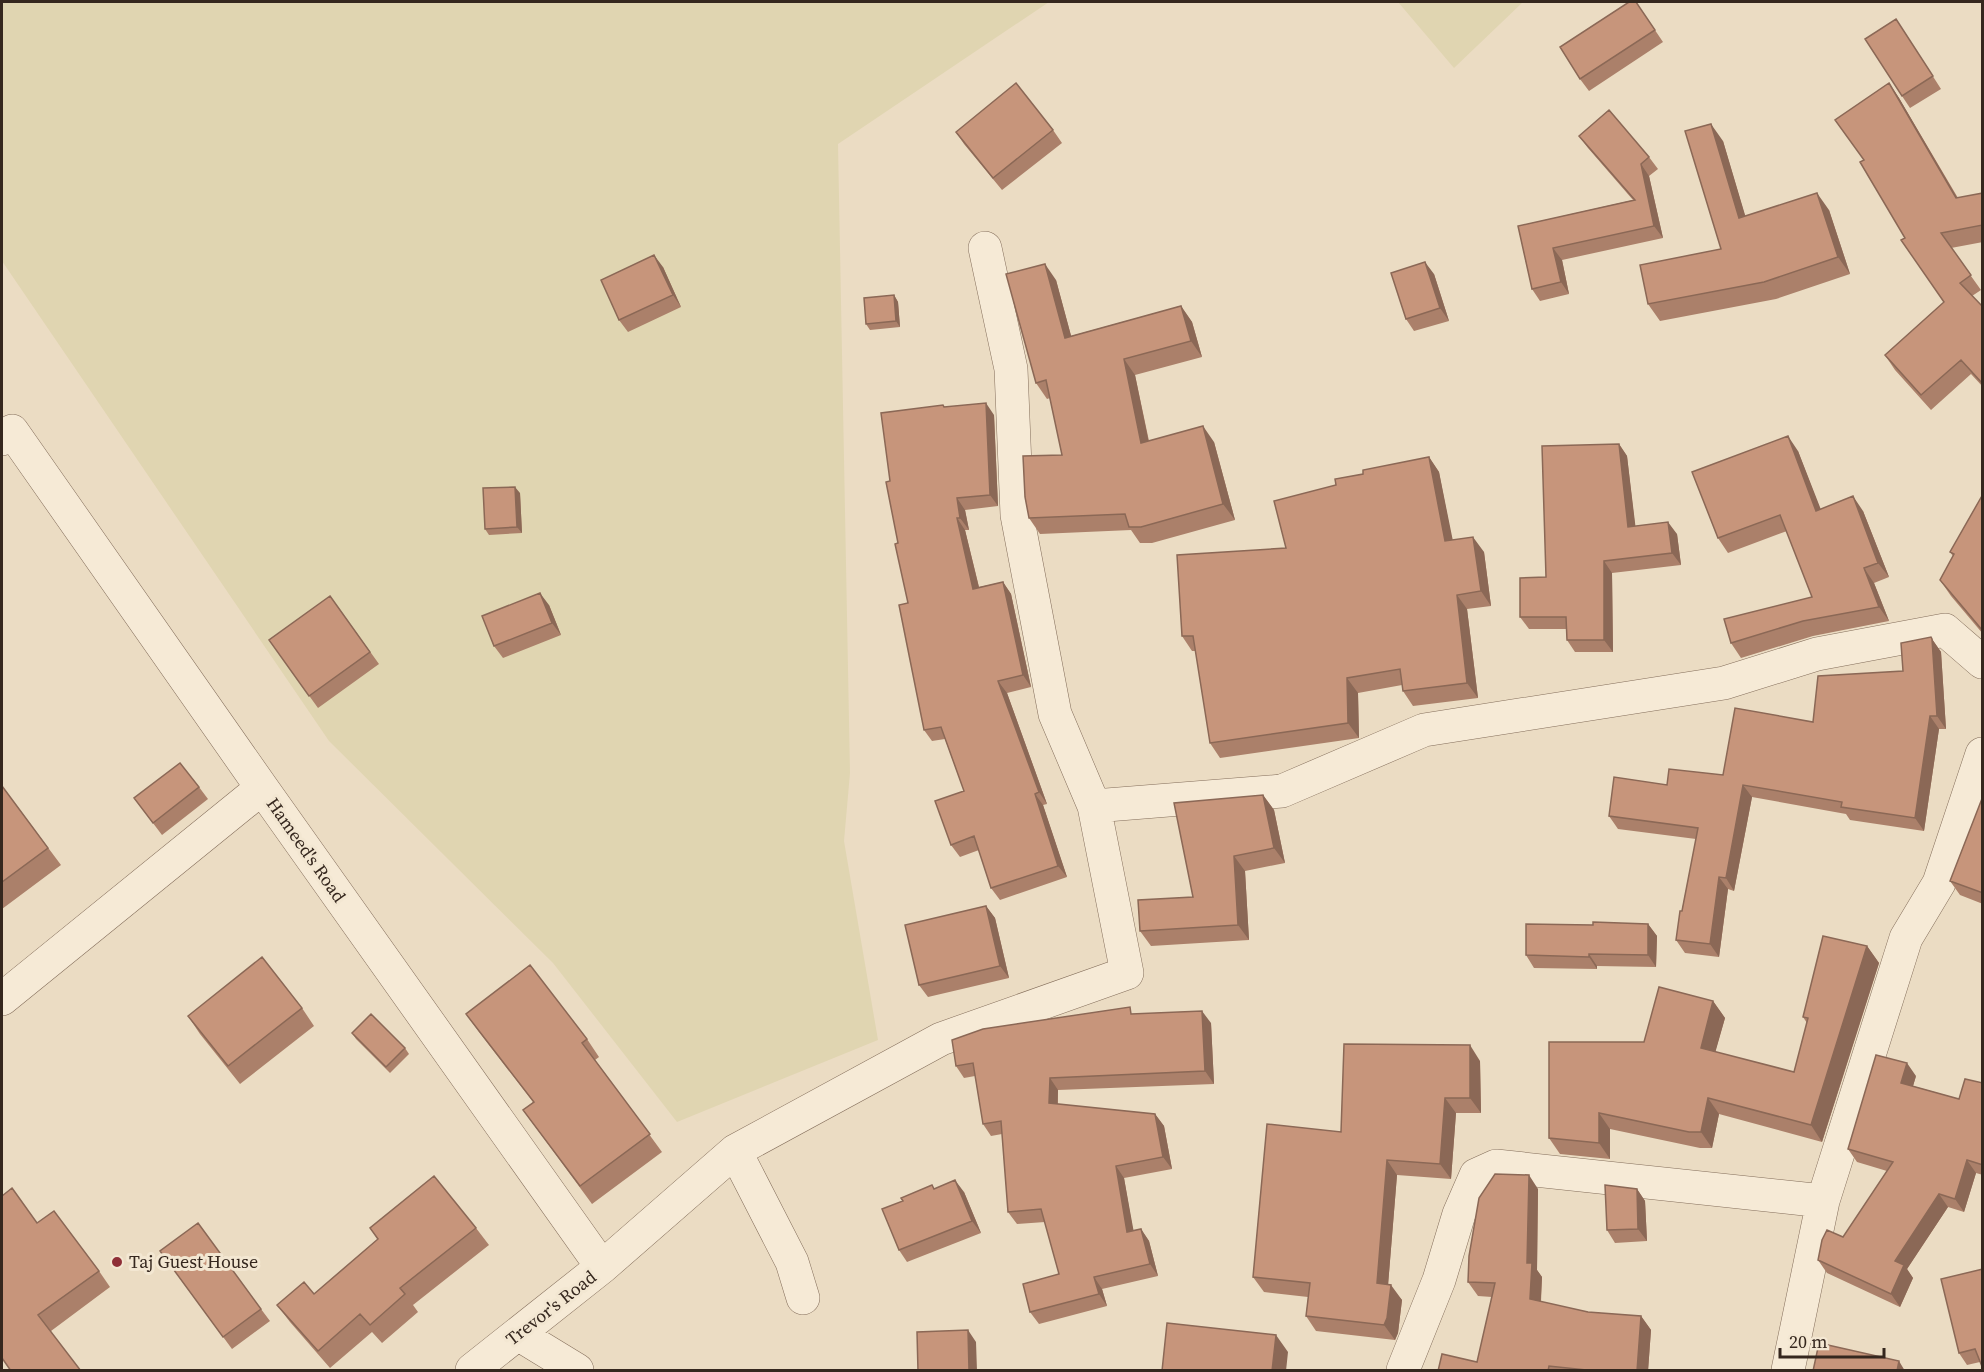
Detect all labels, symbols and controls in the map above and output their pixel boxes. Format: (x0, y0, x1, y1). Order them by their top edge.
street label: Hameed's Road (261, 792, 352, 907)
place label: Taj Guest House (129, 1249, 258, 1274)
marker: Taj Guest House (110, 1255, 124, 1269)
street label: Trevor's Road (500, 1264, 601, 1351)
scale bar (1780, 1321, 1884, 1359)
text: 20 m (1789, 1329, 1827, 1354)

